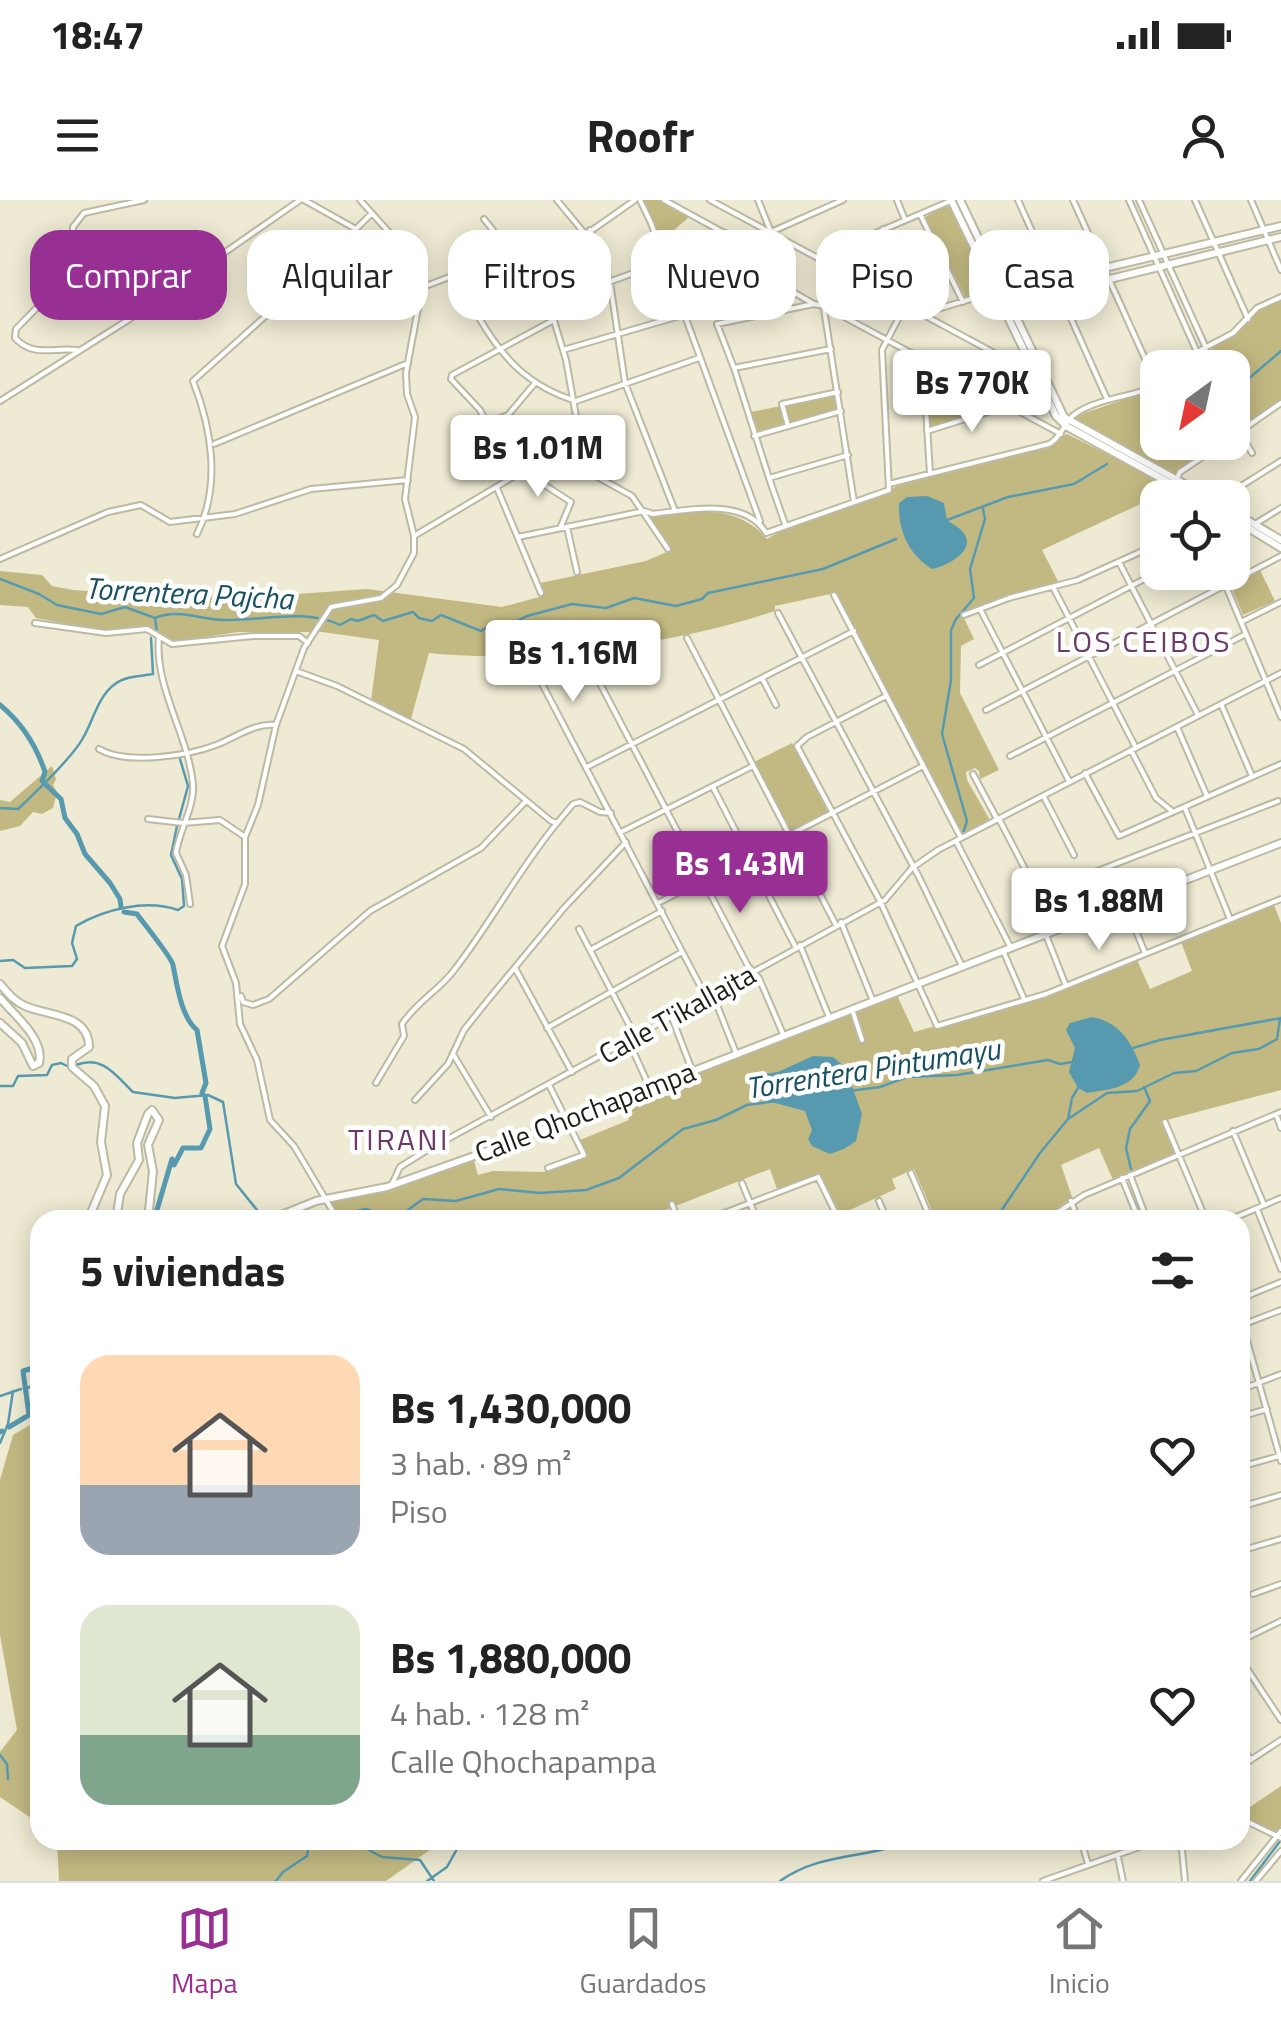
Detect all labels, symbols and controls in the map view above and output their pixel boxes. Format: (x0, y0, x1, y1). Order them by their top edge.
text: 18:47 (50, 6, 145, 64)
text: Roofr (586, 101, 695, 169)
icon: menu (50, 108, 105, 163)
icon: person (1176, 108, 1231, 163)
chip: Comprar (30, 230, 227, 320)
chip: Alquilar (247, 230, 428, 320)
chip: Filtros (448, 230, 611, 320)
chip: Nuevo (631, 230, 796, 320)
chip: Piso (816, 230, 949, 320)
chip: Casa (969, 230, 1109, 320)
pin: Bs 770K (880, 350, 1064, 435)
north arrow (1140, 350, 1250, 460)
map controls (1140, 350, 1250, 590)
text: Bs 770K (915, 358, 1029, 406)
pin: Bs 1.01M (435, 415, 641, 500)
text: Bs 1.01M (472, 423, 604, 471)
button: locate (1140, 480, 1250, 590)
water label: Torrentera Pajcha (84, 565, 296, 622)
district label: LOS CEIBOS (1056, 618, 1232, 664)
pin: Bs 1.16M (470, 620, 676, 705)
text: Bs 1.16M (507, 628, 639, 676)
pin: Bs 1.43M (637, 831, 843, 916)
text: Bs 1.43M (674, 839, 806, 887)
pin: Bs 1.88M (996, 868, 1202, 953)
text: Bs 1.88M (1033, 876, 1165, 924)
street label: Calle T'ikallajta (590, 953, 763, 1074)
water label: Torrentera Pintumayu (743, 1025, 1005, 1111)
street label: Calle Qhochapampa (468, 1050, 701, 1173)
district label: TIRANI (348, 1116, 450, 1162)
text: 5 viviendas (80, 1238, 285, 1302)
icon: filters (1145, 1243, 1200, 1298)
text: Bs 1,430,000 (390, 1375, 631, 1439)
icon: home (160, 1395, 280, 1515)
icon: heart (1145, 1428, 1200, 1483)
text: 3 hab. · 89 m² (390, 1439, 572, 1487)
text: Piso (390, 1487, 448, 1535)
text: Bs 1,880,000 (390, 1625, 631, 1689)
icon: home (160, 1645, 280, 1765)
icon: heart (1145, 1678, 1200, 1733)
text: 4 hab. · 128 m² (390, 1689, 589, 1737)
text: Calle Qhochapampa (390, 1737, 656, 1785)
tab: Mapa (171, 1901, 237, 2004)
tab: Guardados (580, 1901, 707, 2004)
tab: Inicio (1049, 1901, 1110, 2004)

